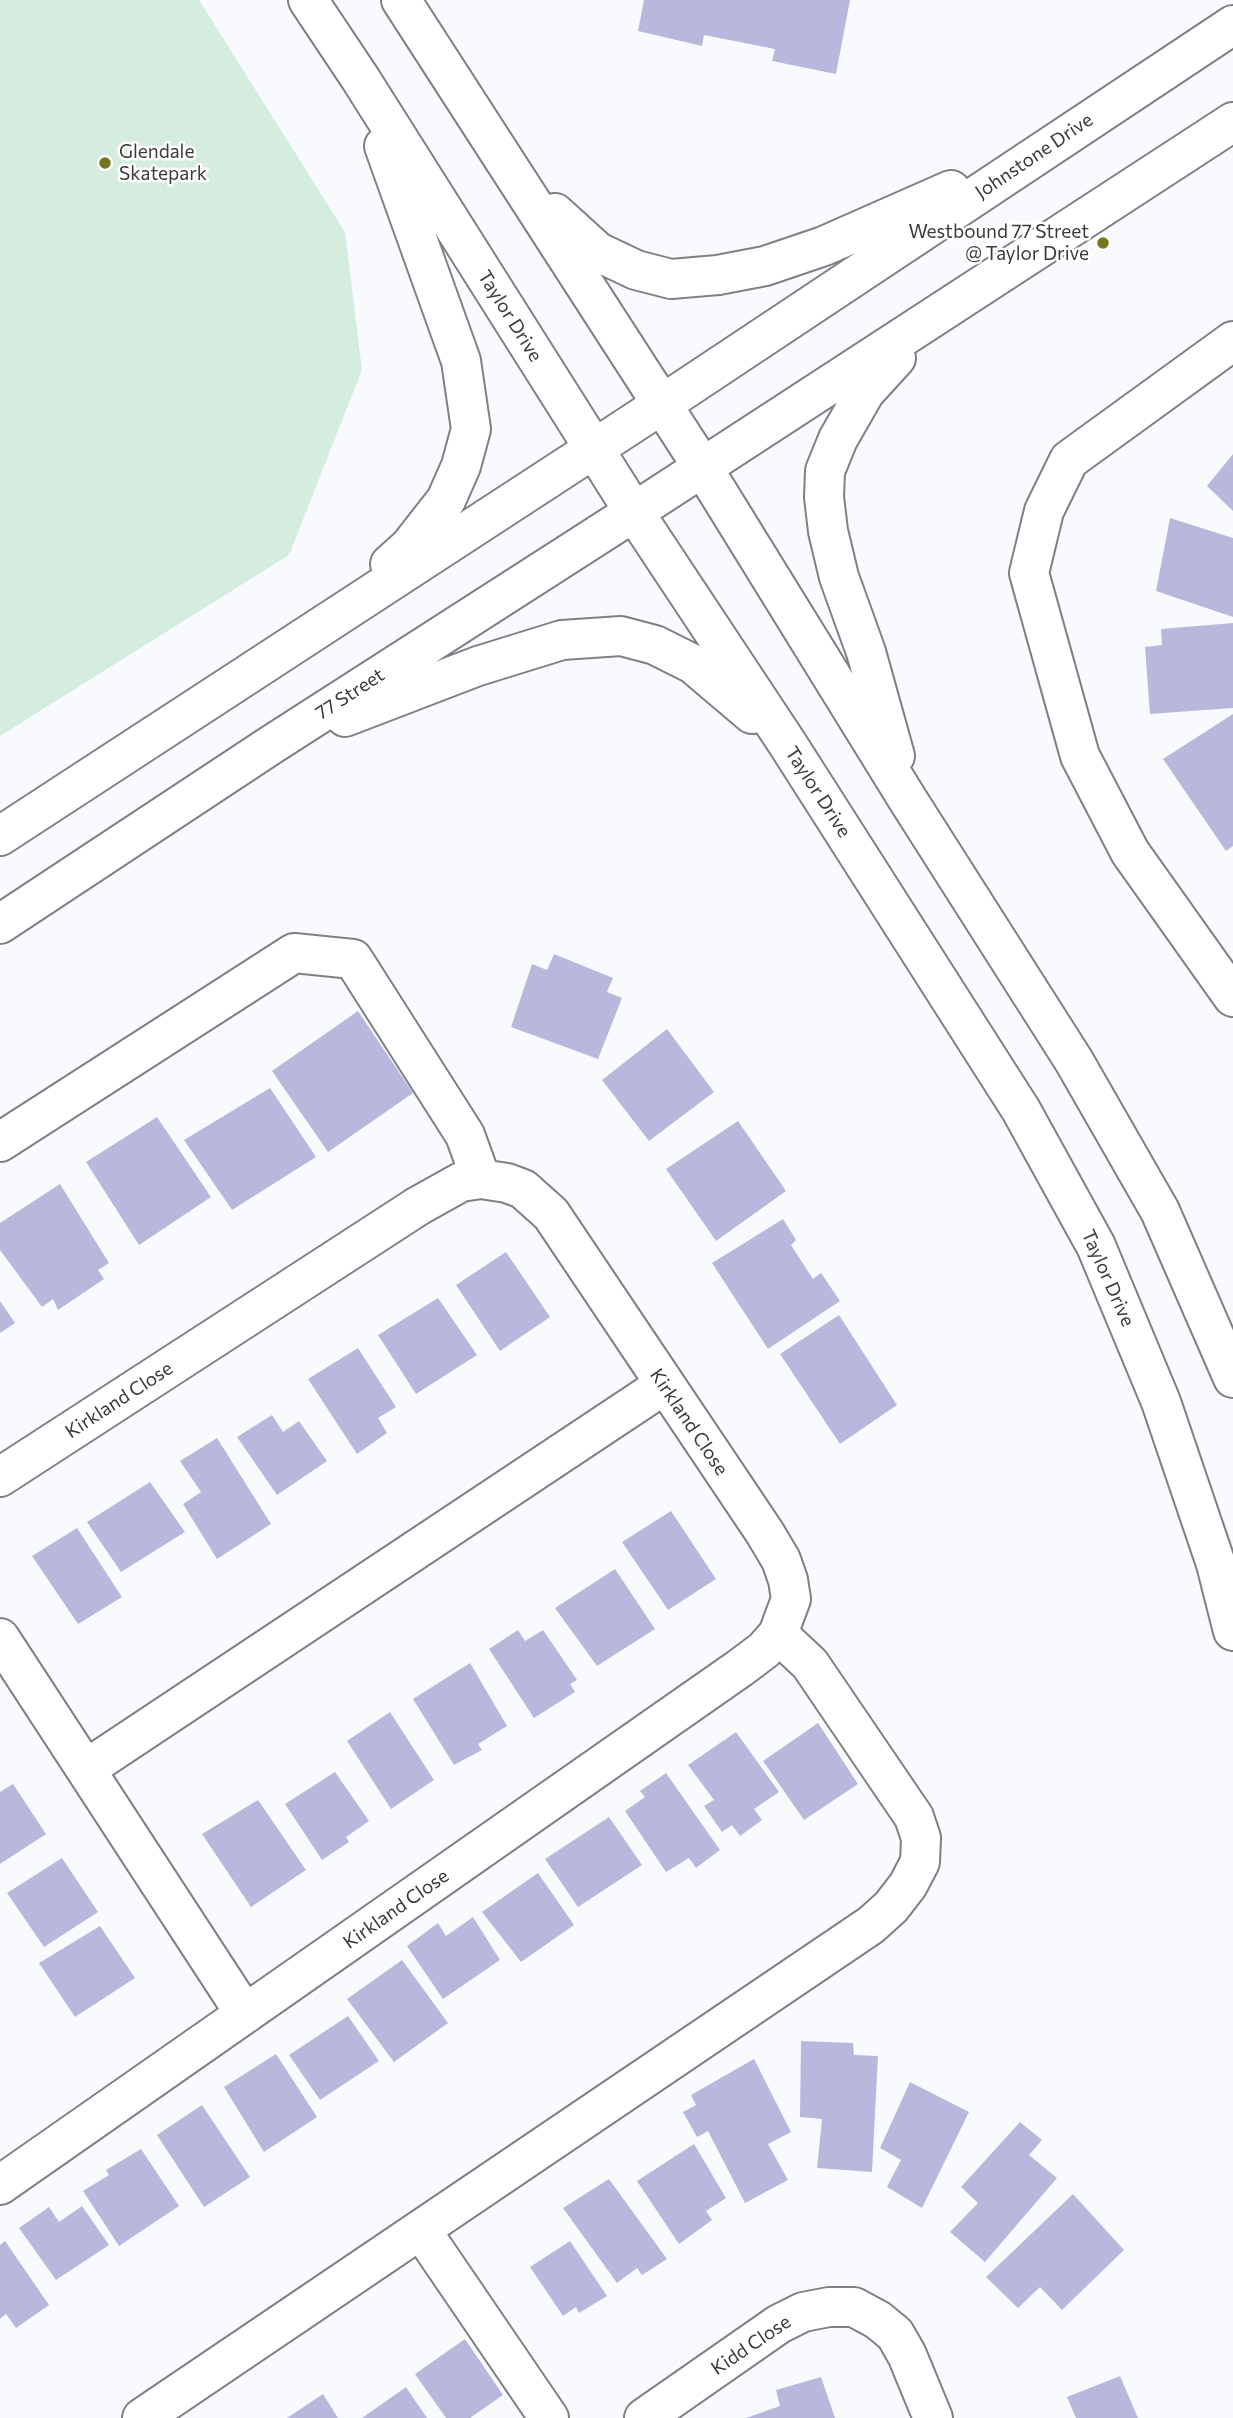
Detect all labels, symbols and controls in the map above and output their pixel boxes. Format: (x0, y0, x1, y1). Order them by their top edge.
street label: Johnstone Drive (971, 108, 1097, 204)
place label: Glendale Skatepark (119, 141, 207, 185)
marker: Glendale Skatepark (97, 155, 113, 171)
place label: Westbound 77 Street @ Taylor Drive (908, 221, 1089, 265)
marker: Westbound 77 Street @ Taylor Drive (1095, 235, 1111, 251)
street label: Taylor Drive (473, 266, 547, 366)
street label: 77 Street (311, 663, 389, 725)
street label: Taylor Drive (780, 742, 856, 842)
street label: Taylor Drive (1077, 1226, 1139, 1330)
street label: Kirkland Close (61, 1357, 177, 1443)
street label: Kirkland Close (645, 1364, 733, 1480)
street label: Kirkland Close (339, 1864, 453, 1954)
street label: Kidd Close (707, 2310, 795, 2380)

